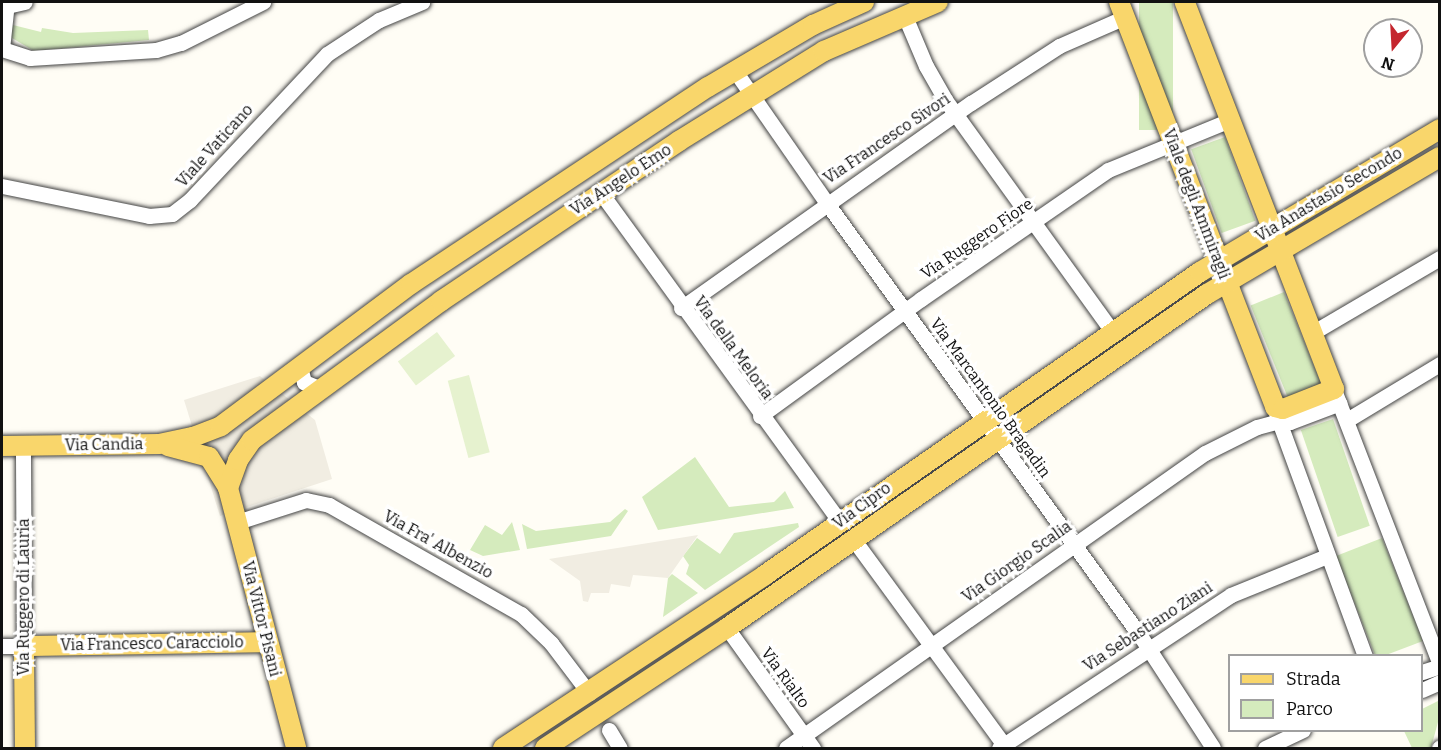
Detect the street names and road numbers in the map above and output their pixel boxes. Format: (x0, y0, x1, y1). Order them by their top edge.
street label: Via Francesco Sivori (820, 90, 954, 188)
street label: Viale Vaticano (173, 100, 257, 192)
street label: Viale degli Ammiragli (1158, 126, 1234, 282)
street label: Via Angelo Emo (567, 140, 675, 220)
street label: Via Anastasio Secondo (1252, 144, 1406, 246)
street label: Via Ruggero Fiore (917, 194, 1037, 284)
street label: Via della Meloria (689, 293, 777, 403)
street label: Via Marcantonio Bragadin (926, 315, 1054, 481)
street label: Via Candia (65, 435, 143, 455)
street label: Via Cipro (829, 479, 895, 533)
street label: Via Fra' Albenzio (380, 507, 496, 583)
street label: Via Giorgio Scalia (959, 517, 1075, 607)
street label: Via Ruggero di Lauria (14, 518, 34, 676)
street label: Via Vittor Pisani (237, 559, 285, 679)
street label: Via Sebastiano Ziani (1080, 578, 1216, 676)
street label: Via Francesco Caracciolo (60, 633, 244, 655)
street label: Via Rialto (757, 644, 813, 712)

